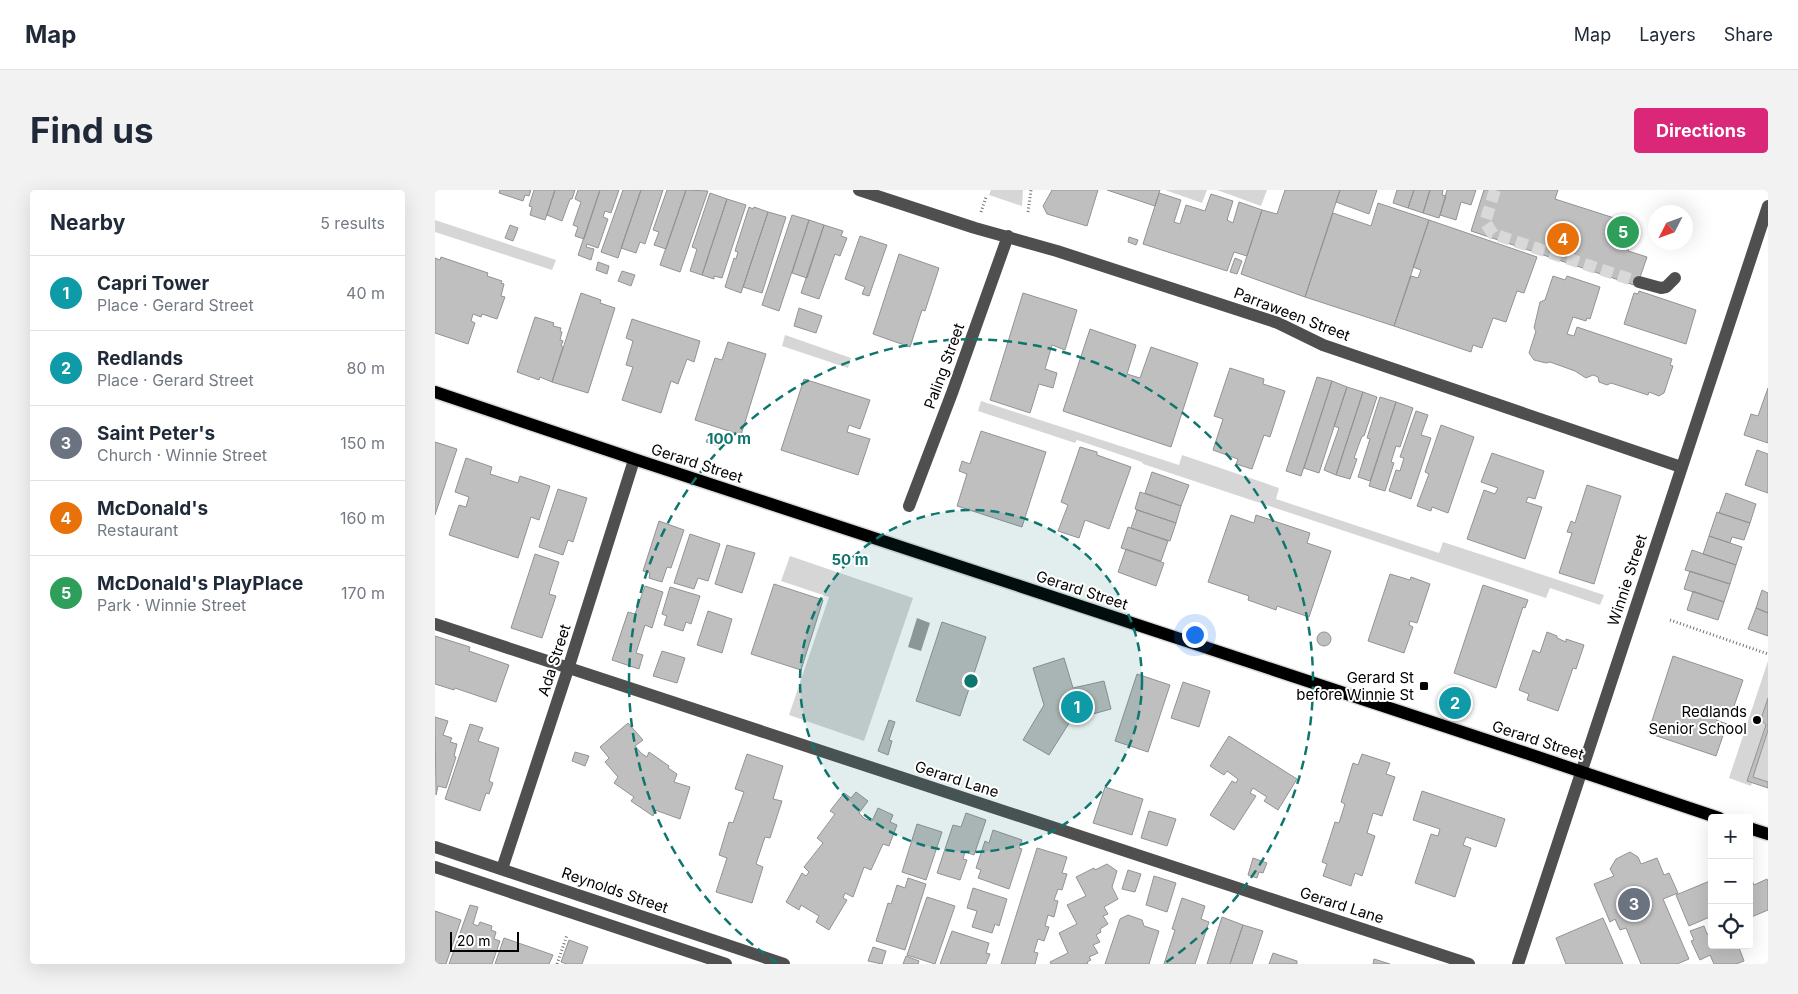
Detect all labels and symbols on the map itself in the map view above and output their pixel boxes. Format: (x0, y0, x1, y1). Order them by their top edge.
north arrow (1648, 205, 1693, 250)
pin: 5 (1607, 213, 1639, 251)
pin: 4 (1547, 220, 1579, 258)
street label: Parraween Street (1231, 283, 1353, 345)
street label: Paling Street (920, 320, 968, 411)
text: 100 m (707, 429, 751, 448)
street label: Gerard Street (649, 439, 745, 487)
street label: Winnie Street (1603, 532, 1651, 628)
text: 50 m (832, 550, 868, 569)
street label: Gerard Street (1034, 566, 1130, 614)
street label: Ada Street (533, 622, 575, 698)
your location (1182, 622, 1208, 648)
place label: Gerard St before Winnie St (1296, 668, 1414, 704)
centre of rings (962, 672, 980, 690)
marker: Gerard St before Winnie St (1418, 680, 1430, 692)
pin: 2 (1439, 684, 1471, 722)
pin: 1 (1061, 688, 1093, 726)
place label: Redlands Senior School (1649, 702, 1747, 738)
marker: Redlands Senior School (1751, 714, 1763, 726)
street label: Gerard Street (1490, 716, 1586, 764)
street label: Gerard Lane (913, 756, 1001, 802)
street label: Reynolds Street (559, 863, 671, 917)
street label: Gerard Lane (1298, 882, 1386, 928)
pin: 3 (1618, 885, 1650, 923)
scale bar (450, 929, 519, 952)

